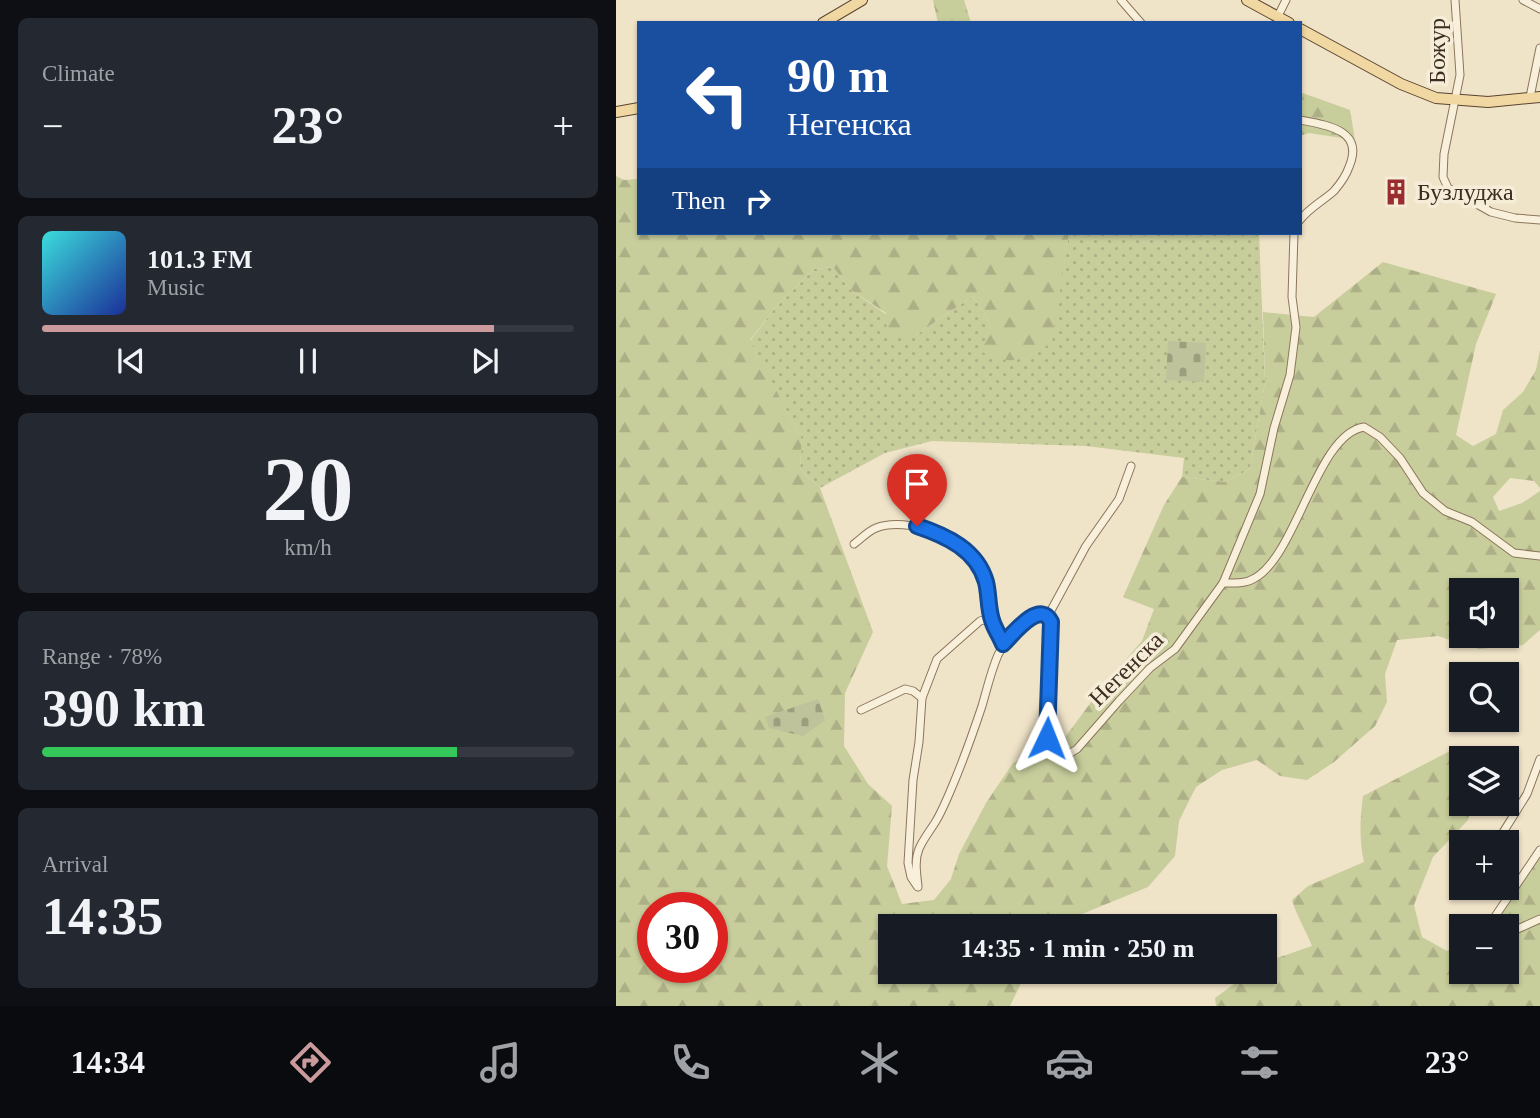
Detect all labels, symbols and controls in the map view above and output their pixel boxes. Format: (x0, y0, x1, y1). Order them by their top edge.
street label: Божур (1424, 18, 1450, 84)
text: 90 m (787, 48, 889, 103)
icon: left (672, 49, 763, 140)
text: Climate (42, 61, 115, 86)
text: 23° (272, 97, 344, 154)
text: − (42, 105, 63, 147)
text: + (553, 105, 574, 147)
text: Негенска (787, 106, 912, 142)
building icon: Бузлуджа (1381, 177, 1411, 207)
place label: Бузлуджа (1417, 179, 1514, 205)
icon: right (739, 182, 777, 220)
text: Then (672, 186, 725, 215)
text: 101.3 FM (147, 245, 252, 274)
text: Music (147, 275, 205, 300)
icon: previous (112, 342, 150, 380)
icon: pause (289, 342, 327, 380)
icon: next (466, 342, 504, 380)
text: 20 (263, 439, 354, 540)
pin (887, 454, 947, 526)
icon: arrive (898, 465, 936, 503)
text: km/h (284, 535, 332, 560)
map controls (1449, 578, 1519, 984)
button: sound (1449, 578, 1519, 648)
street label: Негенска (1084, 626, 1169, 711)
text: Range · 78% (42, 644, 162, 669)
button: search (1449, 662, 1519, 732)
text: 390 km (42, 680, 205, 737)
position arrow (1010, 701, 1084, 775)
button: layers (1449, 746, 1519, 816)
button: + (1449, 830, 1519, 900)
text: Arrival (42, 852, 108, 877)
text: 14:35 (42, 888, 163, 945)
speed limit sign: 30 (637, 892, 728, 983)
button: − (1449, 914, 1519, 984)
text: 14:35 · 1 min · 250 m (961, 934, 1195, 963)
icon: directions (286, 1038, 335, 1087)
icon: music (476, 1038, 525, 1087)
icon: phone (666, 1038, 715, 1087)
icon: climate (855, 1038, 904, 1087)
icon: car (1045, 1038, 1094, 1087)
icon: filters (1235, 1038, 1284, 1087)
text: 14:34 (70, 1044, 145, 1080)
text: 23° (1425, 1044, 1470, 1080)

